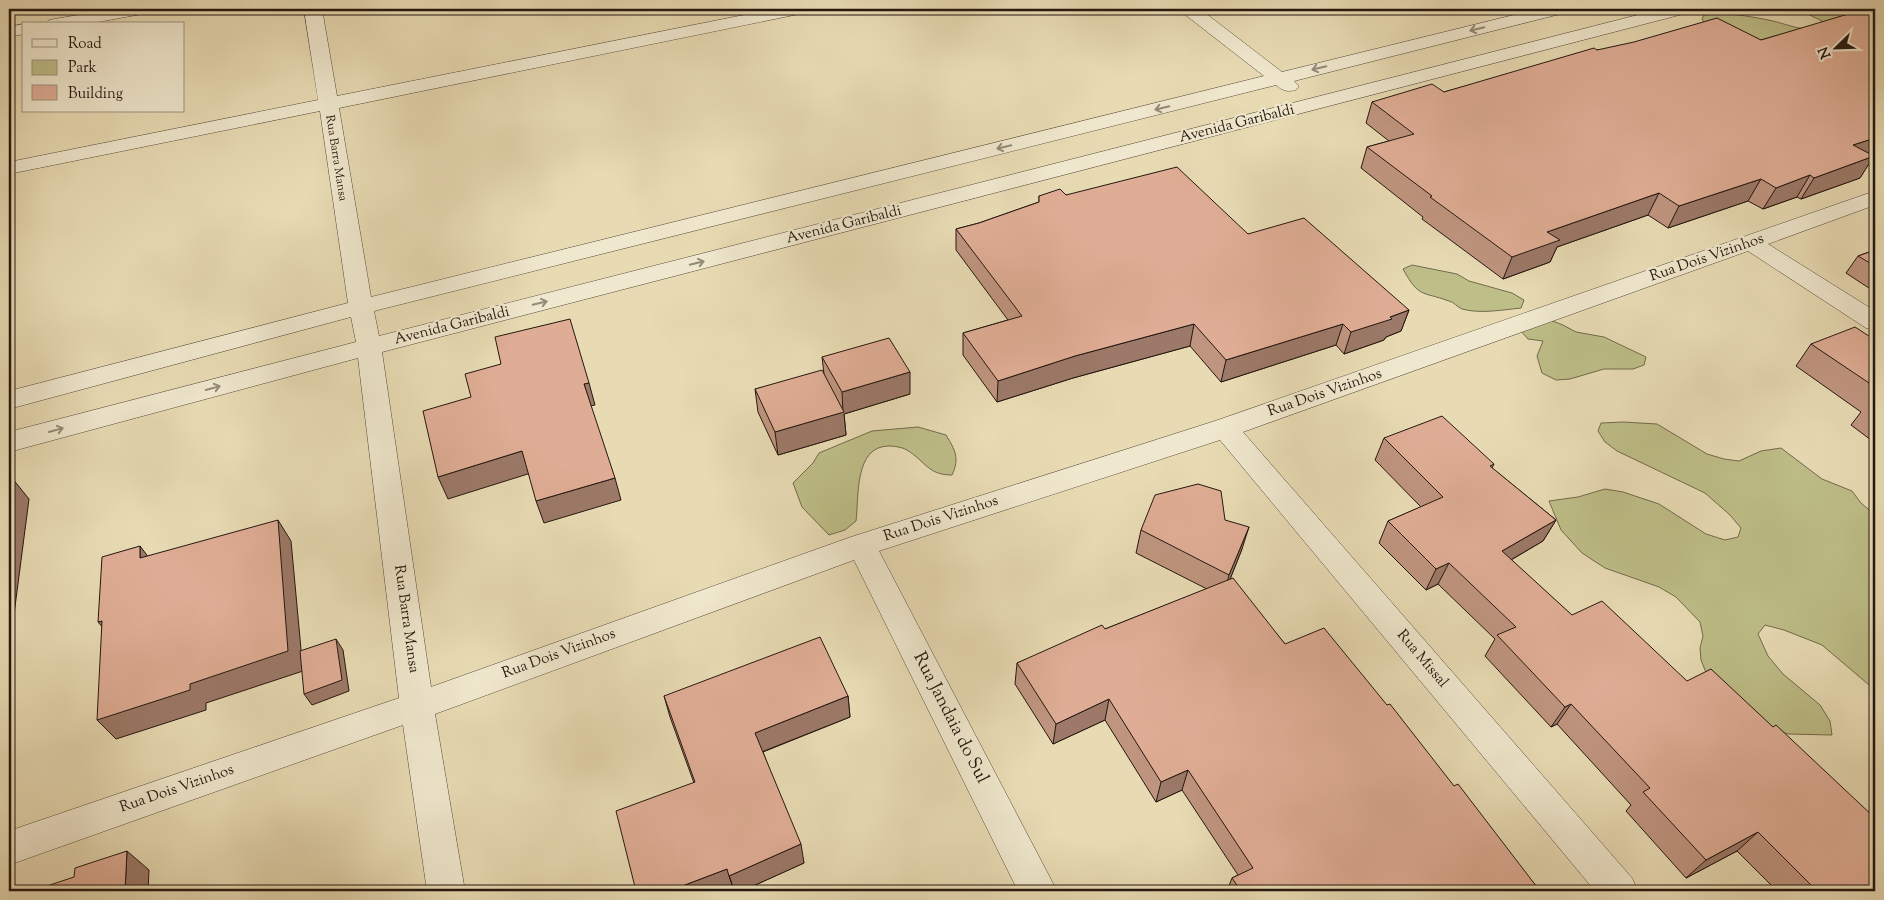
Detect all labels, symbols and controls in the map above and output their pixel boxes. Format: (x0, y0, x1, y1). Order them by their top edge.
legend (22, 22, 185, 112)
north arrow (1812, 22, 1862, 72)
one-way arrow (1469, 25, 1485, 34)
text: Road (68, 34, 102, 55)
text: N (1814, 43, 1837, 61)
text: Park (68, 58, 97, 79)
one-way arrow (1312, 64, 1328, 73)
text: Building (68, 84, 123, 105)
street label: Avenida Garibaldi (1177, 100, 1297, 148)
one-way arrow (1154, 104, 1170, 113)
street label: Rua Barra Mansa (320, 114, 352, 203)
one-way arrow (996, 143, 1012, 152)
street label: Avenida Garibaldi (784, 201, 904, 249)
street label: Rua Dois Vizinhos (1647, 229, 1767, 287)
one-way arrow (688, 257, 704, 267)
one-way arrow (531, 298, 547, 307)
street label: Avenida Garibaldi (392, 302, 512, 350)
street label: Rua Dois Vizinhos (1265, 364, 1385, 422)
one-way arrow (205, 383, 221, 393)
one-way arrow (47, 425, 63, 434)
street label: Rua Dois Vizinhos (881, 491, 1001, 547)
street label: Rua Barra Mansa (388, 564, 424, 674)
street label: Rua Dois Vizinhos (499, 624, 619, 684)
street label: Rua Missal (1391, 625, 1453, 693)
street label: Rua Jandaia do Sul (906, 648, 994, 788)
street label: Rua Dois Vizinhos (117, 760, 237, 818)

